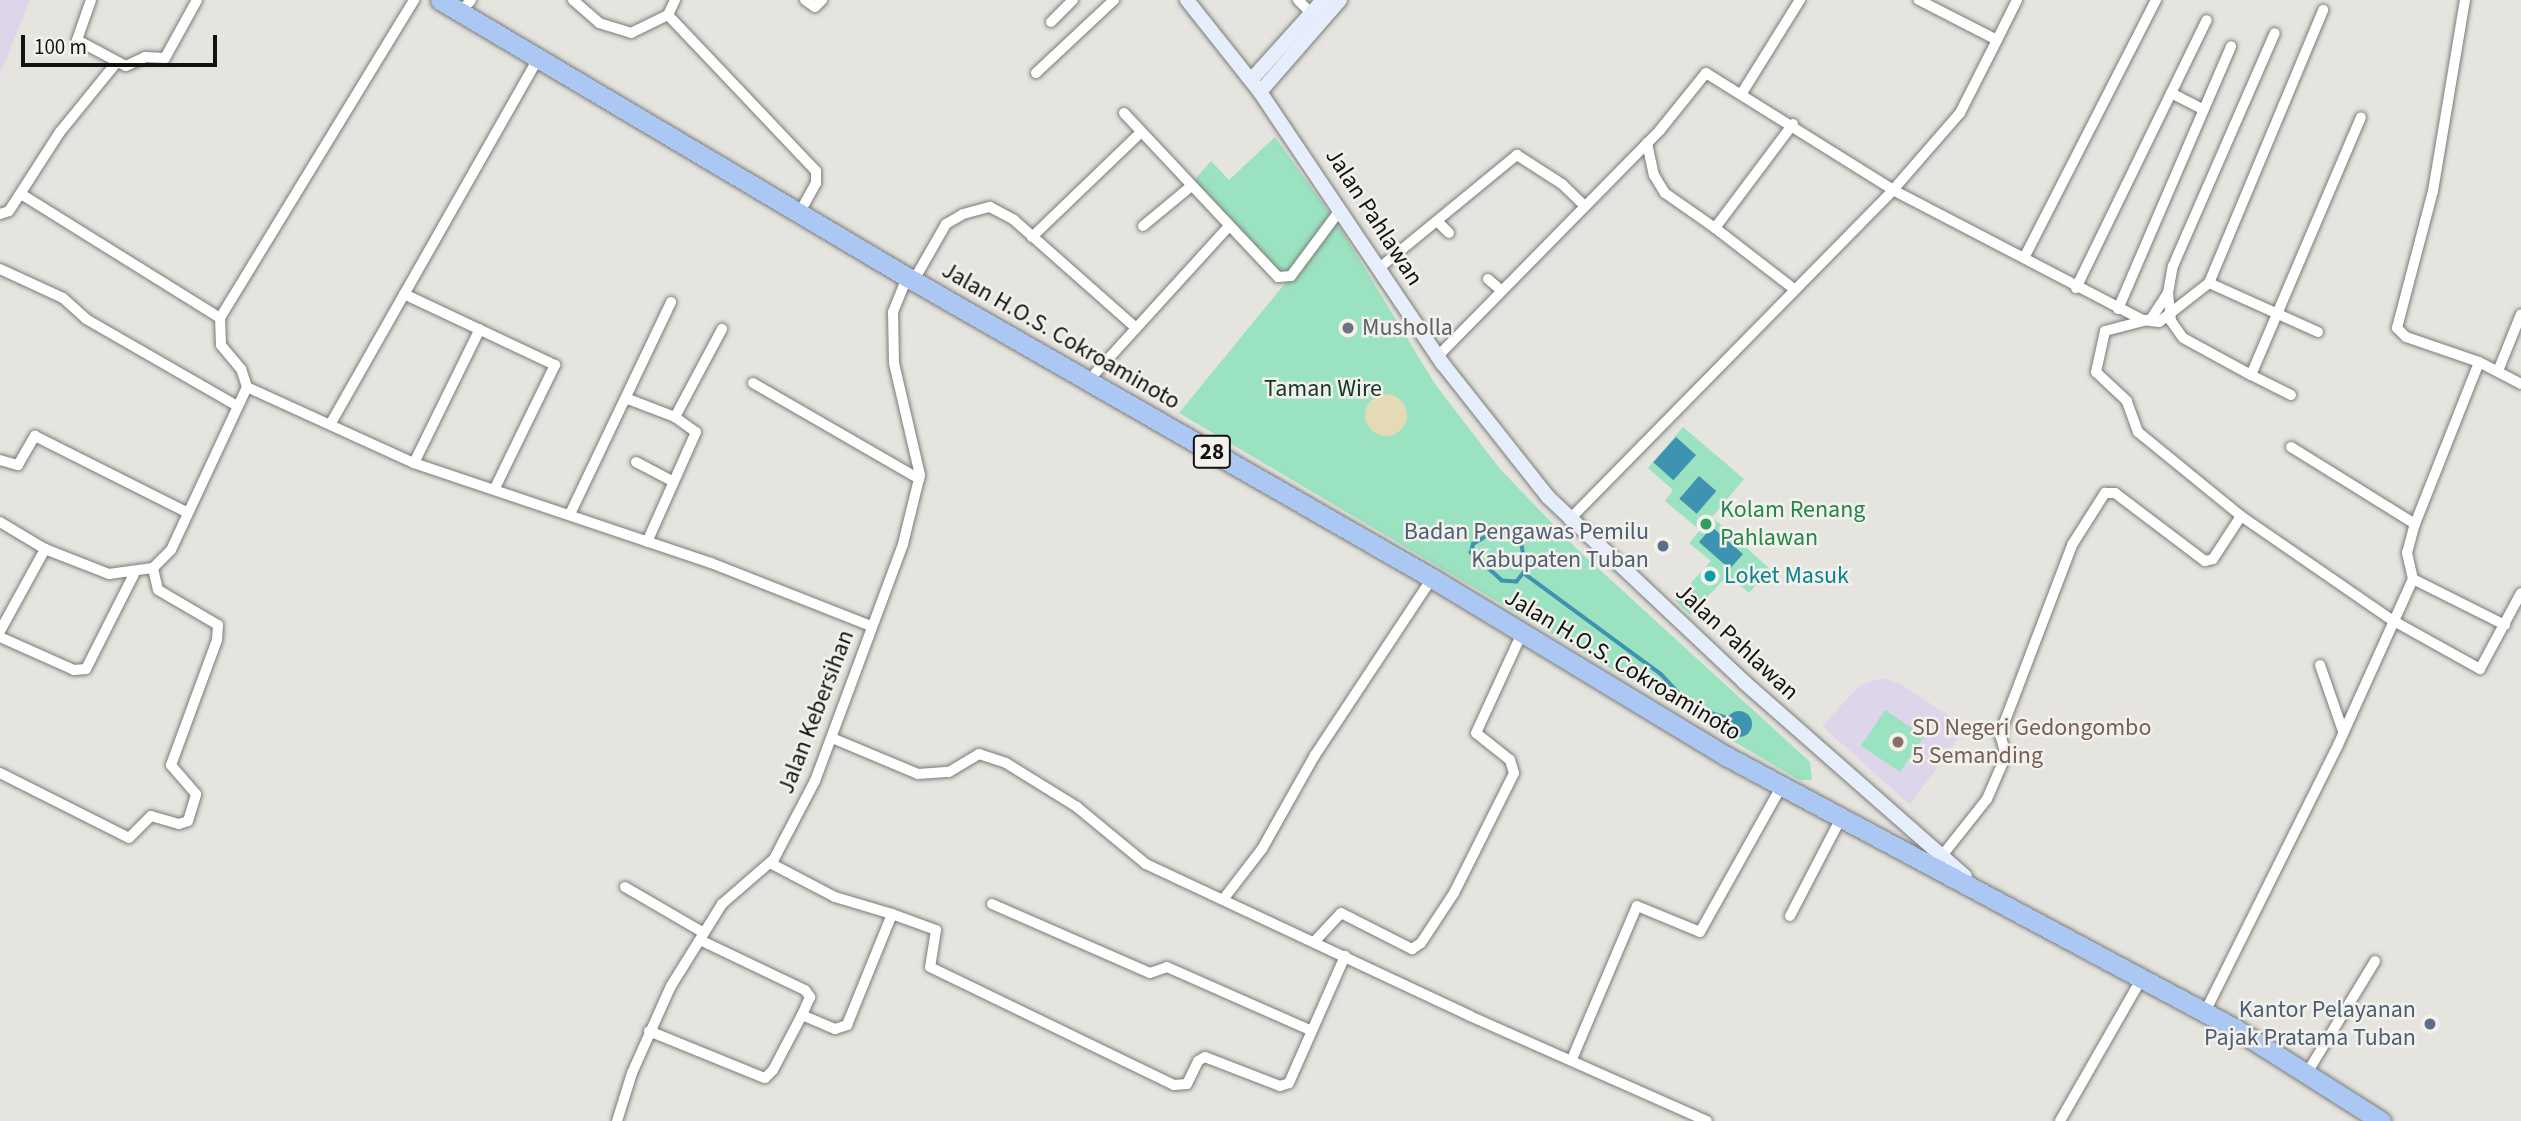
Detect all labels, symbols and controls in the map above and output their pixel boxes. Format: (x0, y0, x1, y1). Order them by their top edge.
scale bar (24, 21, 220, 65)
text: 100 m (34, 32, 87, 62)
street label: Jalan Pahlawan (1319, 143, 1429, 291)
street label: Jalan H.O.S. Cokroaminoto (937, 256, 1185, 416)
place label: Musholla (1362, 314, 1453, 342)
marker: Musholla (1340, 320, 1356, 336)
park label: Taman Wire (1264, 375, 1382, 403)
road number: 28 (1193, 432, 1231, 472)
place label: Kolam Renang Pahlawan (1720, 496, 1865, 552)
marker: Kolam Renang Pahlawan (1698, 516, 1714, 532)
place label: Badan Pengawas Pemilu Kabupaten Tuban (1404, 518, 1649, 574)
marker: Badan Pengawas Pemilu Kabupaten Tuban (1655, 538, 1671, 554)
place label: Loket Masuk (1724, 562, 1849, 590)
marker: Loket Masuk (1702, 568, 1718, 584)
street label: Jalan Pahlawan (1669, 578, 1805, 706)
street label: Jalan H.O.S. Cokroaminoto (1500, 583, 1746, 747)
street label: Jalan Kebersihan (772, 626, 860, 798)
place label: SD Negeri Gedongombo 5 Semanding (1912, 714, 2151, 770)
marker: SD Negeri Gedongombo 5 Semanding (1890, 734, 1906, 750)
place label: Kantor Pelayanan Pajak Pratama Tuban (2204, 996, 2416, 1052)
marker: Kantor Pelayanan Pajak Pratama Tuban (2422, 1016, 2438, 1032)

